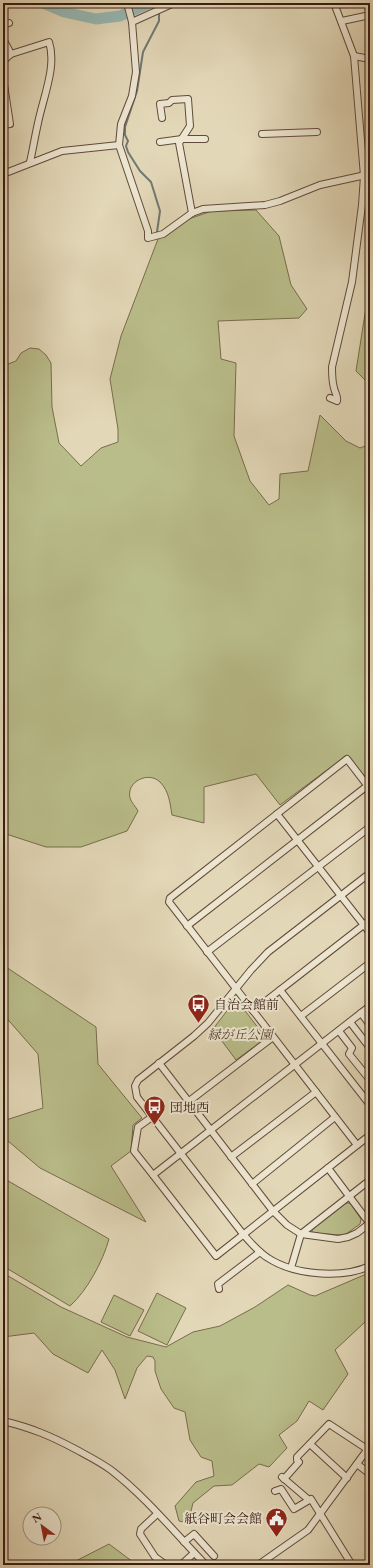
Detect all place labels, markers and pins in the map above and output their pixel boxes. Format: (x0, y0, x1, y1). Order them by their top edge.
bus stop icon: 自治会館前 (186, 991, 212, 1024)
place label: 自治会館前 (214, 996, 279, 1013)
bus stop icon: 団地西 (141, 1094, 167, 1127)
place label: 団地西 (170, 1099, 209, 1116)
public building icon: 紙谷町会会館 (264, 1505, 290, 1538)
place label: 紙谷町会会館 (184, 1510, 262, 1527)

